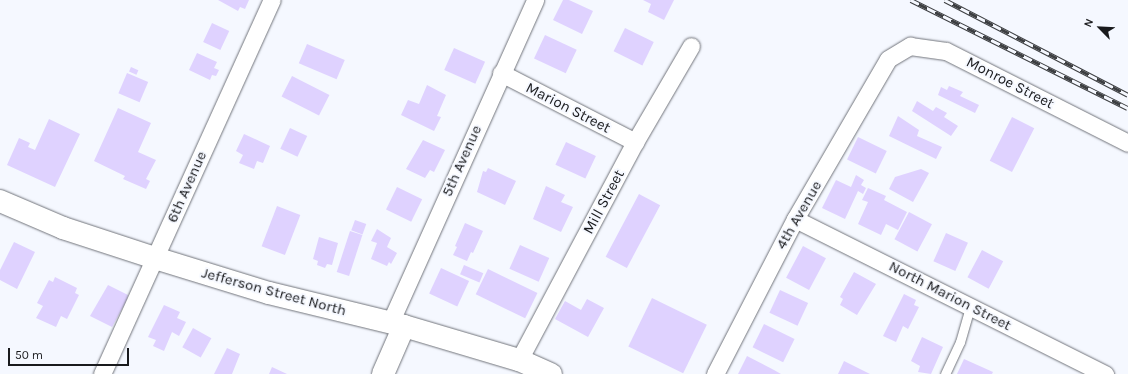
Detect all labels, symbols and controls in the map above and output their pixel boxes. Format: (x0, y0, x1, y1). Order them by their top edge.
north arrow (1080, 8, 1120, 48)
text: N (1081, 17, 1096, 29)
street label: Monroe Street (963, 53, 1057, 113)
street label: Marion Street (523, 79, 613, 137)
street label: 5th Avenue (438, 123, 486, 199)
street label: 6th Avenue (163, 149, 211, 225)
street label: Mill Street (580, 167, 628, 237)
street label: 4th Avenue (772, 178, 826, 252)
street label: North Marion Street (886, 257, 1014, 335)
street label: Jefferson Street North (200, 264, 348, 320)
scale bar (10, 340, 131, 366)
text: 50 m (15, 348, 43, 362)

